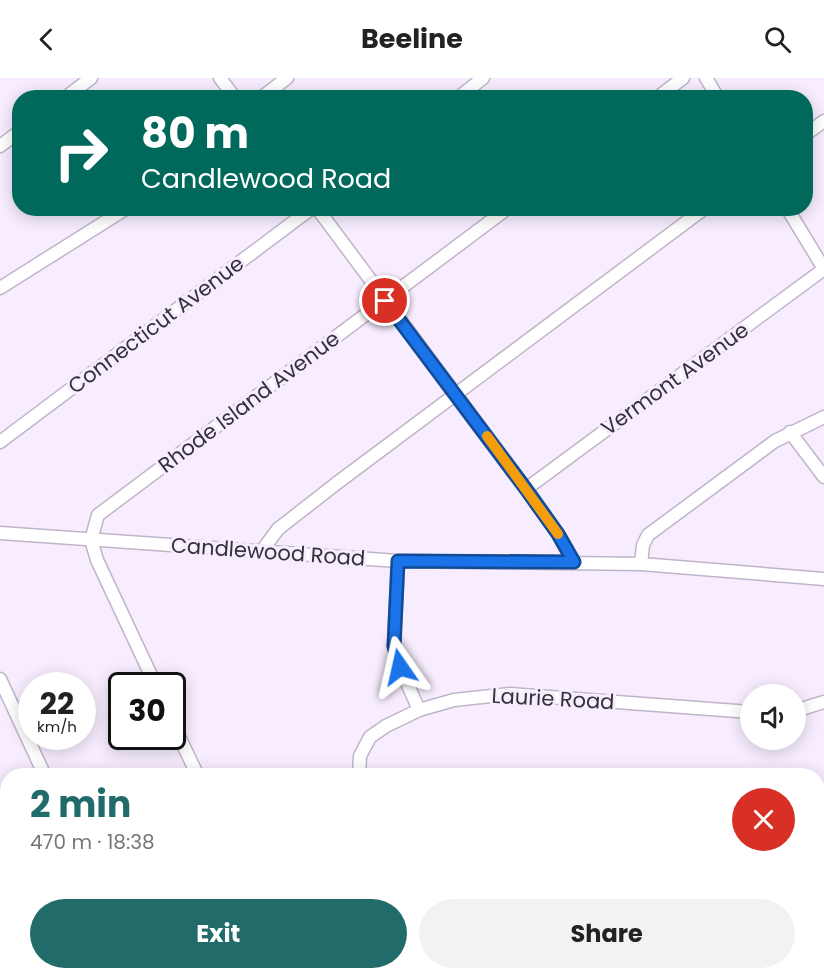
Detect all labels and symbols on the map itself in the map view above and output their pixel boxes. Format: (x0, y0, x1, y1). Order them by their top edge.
street label: Connecticut Avenue (62, 249, 250, 400)
pin (359, 275, 410, 326)
street label: Vermont Avenue (595, 315, 754, 442)
street label: Rhode Island Avenue (152, 324, 345, 479)
street label: Candlewood Road (170, 530, 366, 573)
position arrow (368, 635, 432, 699)
speed limit sign: 30 (108, 672, 186, 750)
street label: Laurie Road (491, 681, 615, 716)

